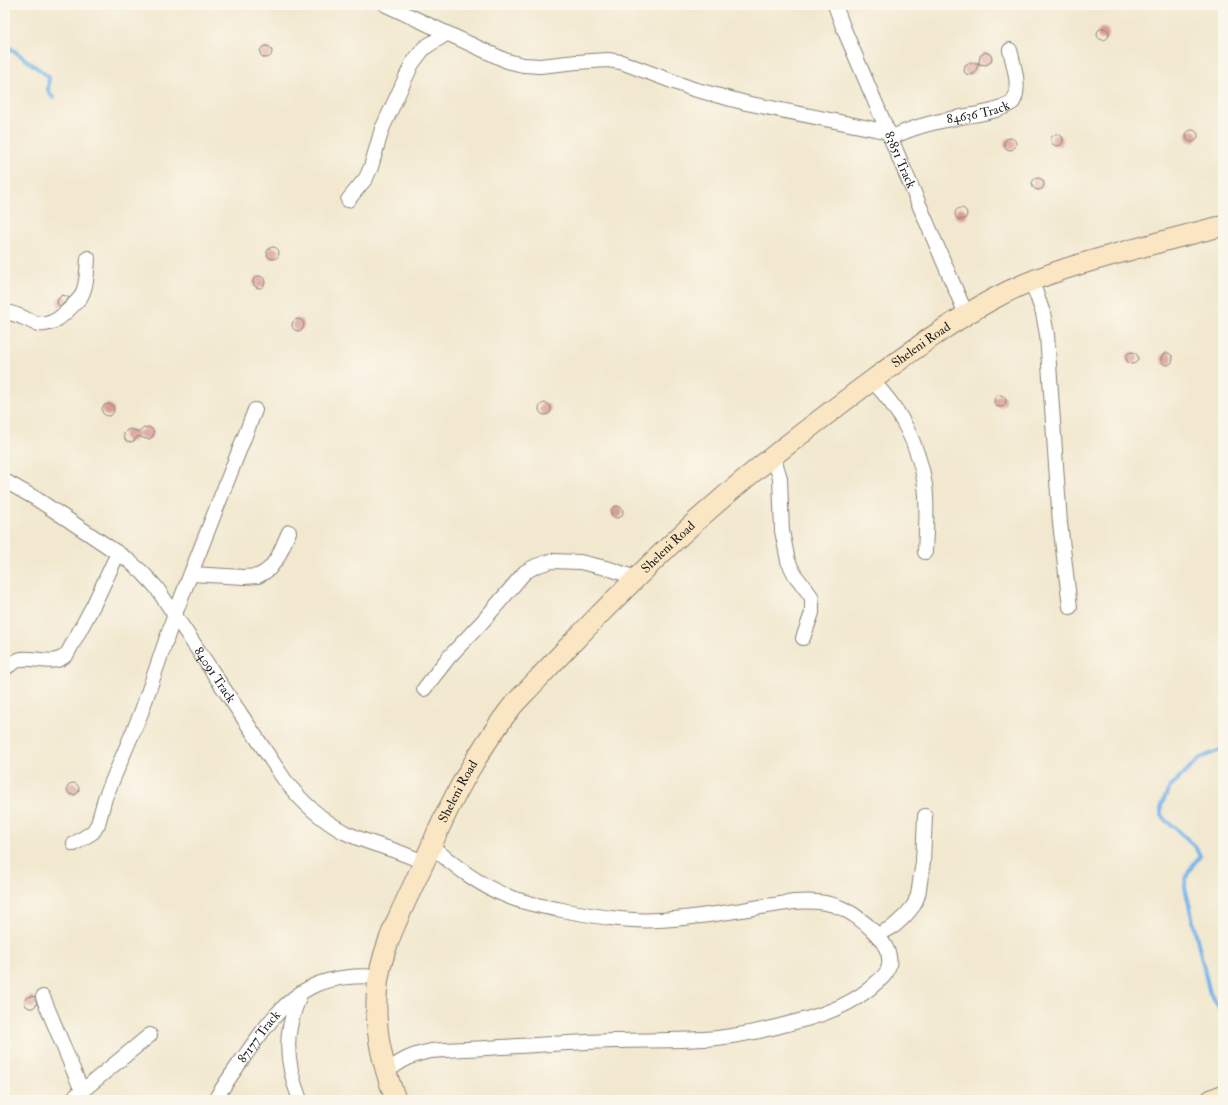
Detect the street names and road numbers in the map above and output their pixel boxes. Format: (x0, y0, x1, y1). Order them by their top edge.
street label: 84636 Track (945, 97, 1013, 128)
street label: 83851 Track (881, 129, 919, 191)
street label: Sheleni Road (888, 318, 954, 371)
street label: Sheleni Road (638, 518, 699, 576)
street label: 84091 Track (190, 644, 239, 707)
street label: Sheleni Road (435, 757, 482, 825)
street label: 87177 Track (234, 1007, 284, 1066)

